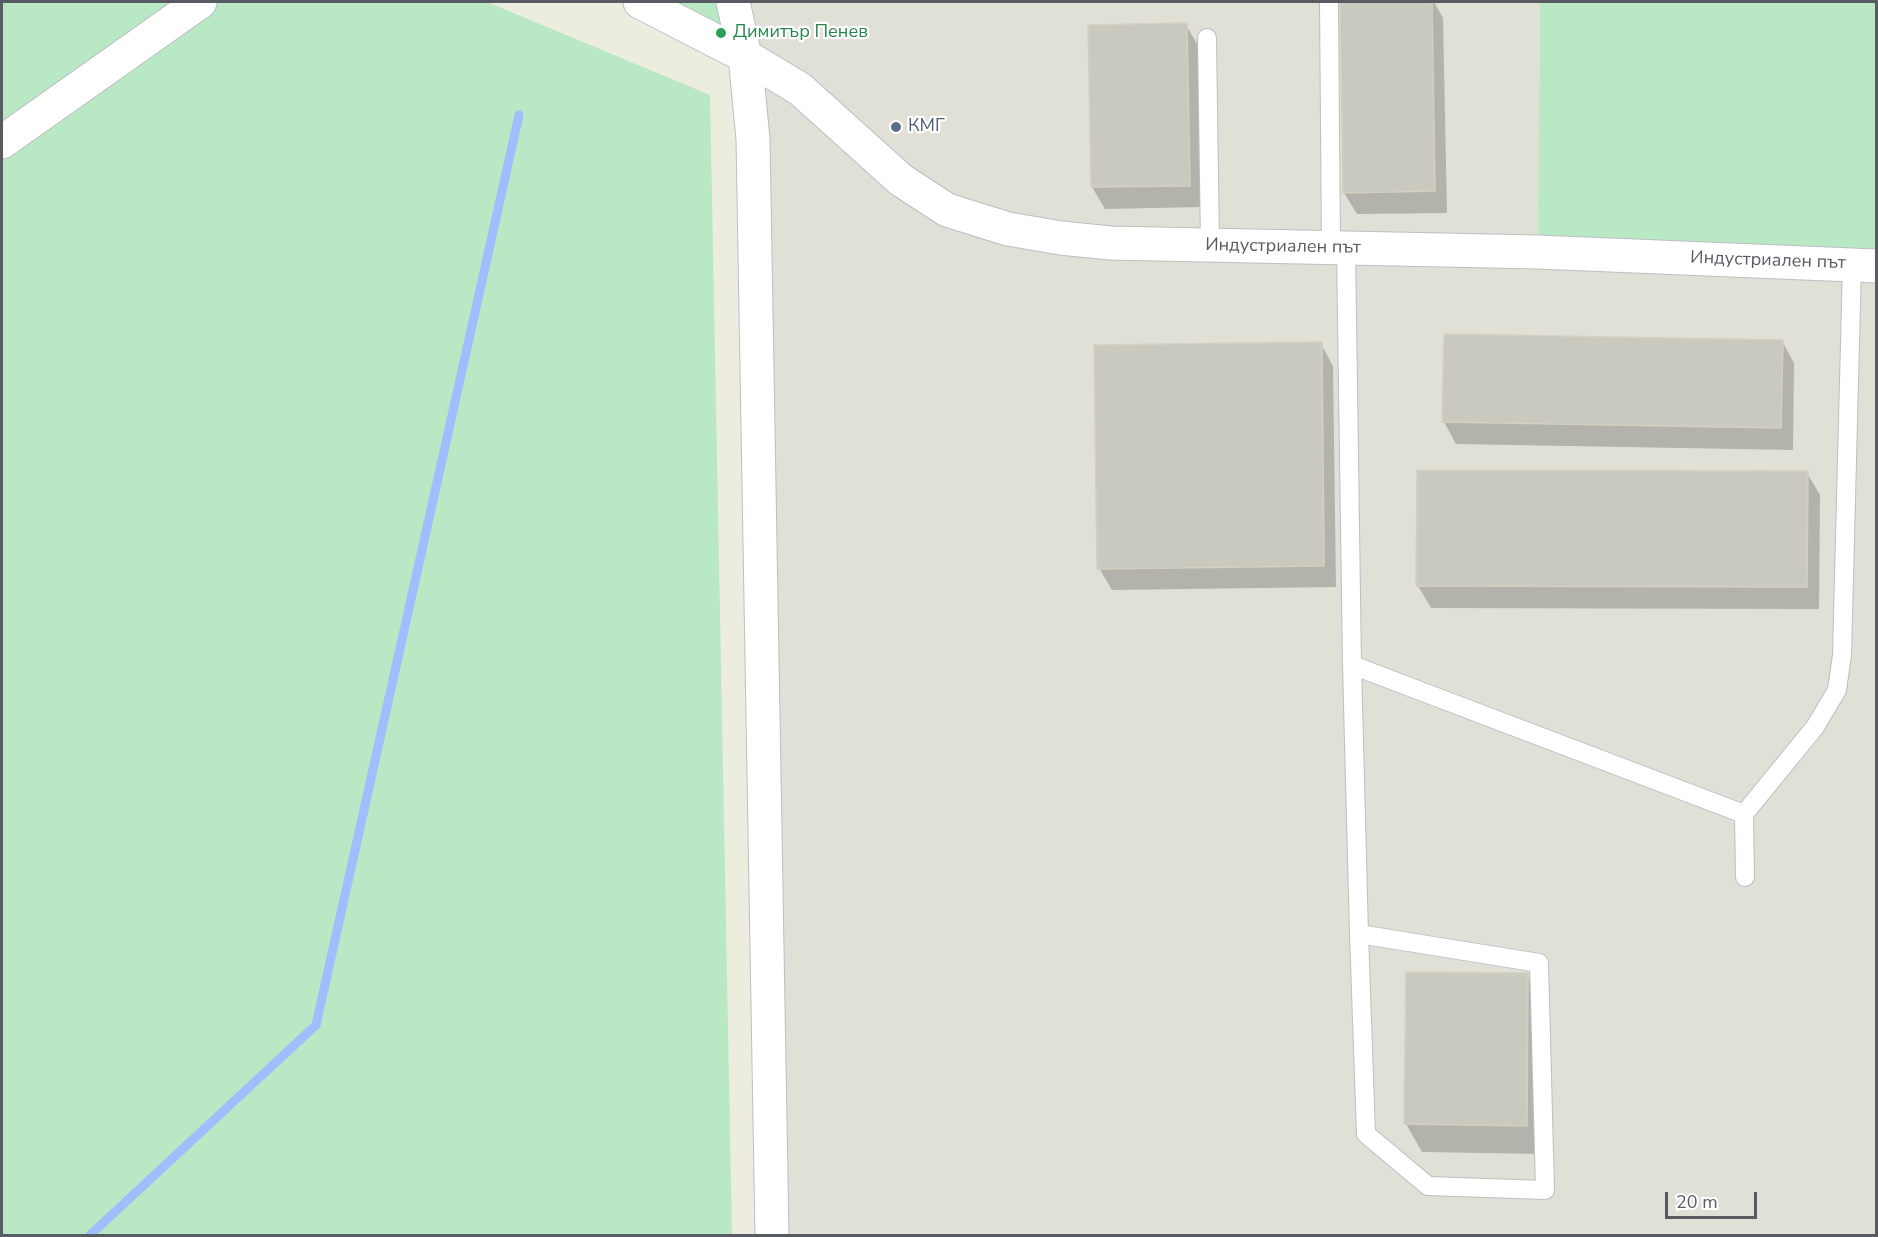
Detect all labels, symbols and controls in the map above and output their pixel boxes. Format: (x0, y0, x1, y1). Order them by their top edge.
place label: Димитър Пенев (733, 22, 868, 44)
marker: Димитър Пенев (714, 26, 728, 40)
place label: КМГ (908, 116, 945, 138)
marker: КМГ (889, 120, 903, 134)
street label: Индустриален път (1205, 235, 1361, 259)
street label: Индустриален път (1690, 247, 1846, 275)
scale bar (1668, 1180, 1760, 1218)
text: 20 m (1676, 1190, 1718, 1214)

